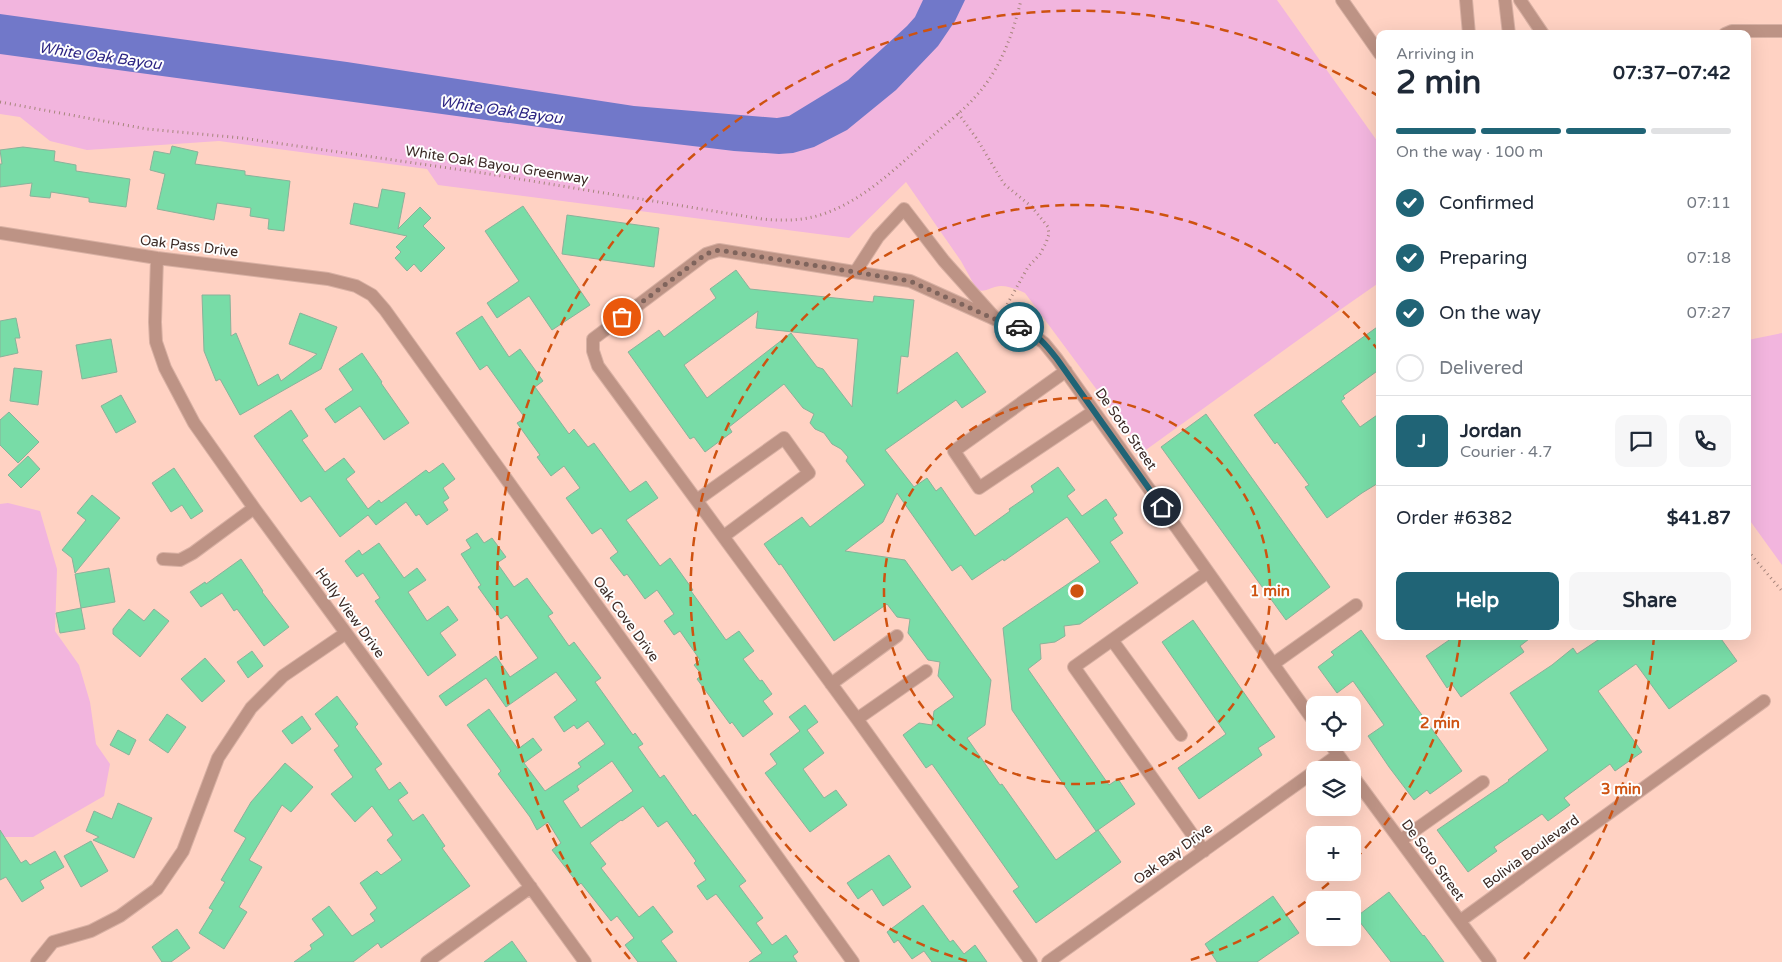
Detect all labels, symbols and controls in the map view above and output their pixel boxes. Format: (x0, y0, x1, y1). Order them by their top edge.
water label: White Oak Bayou (38, 38, 163, 74)
text: Arriving in (1396, 44, 1474, 64)
text: 07:37–07:42 (1613, 62, 1731, 84)
text: 2 min (1396, 64, 1481, 102)
water label: White Oak Bayou (439, 92, 564, 128)
street label: White Oak Bayou Greenway (404, 142, 590, 188)
text: On the way · 100 m (1396, 142, 1543, 162)
icon: check (1396, 189, 1424, 217)
text: Confirmed (1439, 192, 1534, 214)
text: 07:11 (1687, 193, 1731, 213)
street label: Oak Pass Drive (139, 232, 239, 260)
icon: check (1396, 244, 1424, 272)
text: Preparing (1439, 247, 1528, 269)
text: 07:18 (1687, 248, 1731, 268)
pin (601, 296, 643, 338)
icon: check (1396, 299, 1424, 327)
courier (994, 302, 1044, 352)
text: On the way (1439, 302, 1541, 324)
icon: bag (608, 303, 636, 331)
text: 07:27 (1687, 303, 1731, 323)
icon: car (1005, 313, 1033, 341)
text: Delivered (1439, 357, 1524, 379)
street label: De Soto Street (1091, 385, 1161, 474)
button: chat (1615, 415, 1667, 467)
button: phone (1679, 415, 1731, 467)
text: Jordan (1460, 420, 1522, 442)
text: J (1418, 430, 1426, 452)
text: Courier · 4.7 (1460, 442, 1552, 462)
pin (1141, 486, 1183, 528)
icon: home (1148, 493, 1176, 521)
text: Order #6382 (1396, 507, 1513, 529)
text: $41.87 (1667, 507, 1731, 529)
street label: Holly View Drive (312, 565, 388, 661)
button: Help (1396, 572, 1559, 630)
button: Share (1569, 572, 1731, 630)
street label: Oak Cove Drive (589, 573, 663, 665)
centre of rings (1068, 582, 1086, 600)
text: 1 min (1250, 582, 1290, 600)
map controls (1306, 696, 1361, 946)
button: locate (1306, 696, 1361, 751)
text: 2 min (1420, 714, 1460, 732)
button: layers (1306, 761, 1361, 816)
text: 3 min (1601, 780, 1641, 798)
street label: Bolivia Boulevard (1480, 811, 1582, 893)
street label: De Soto Street (1398, 816, 1469, 904)
street label: Oak Bay Drive (1130, 820, 1216, 888)
button: + (1306, 826, 1361, 881)
button: − (1306, 891, 1361, 946)

